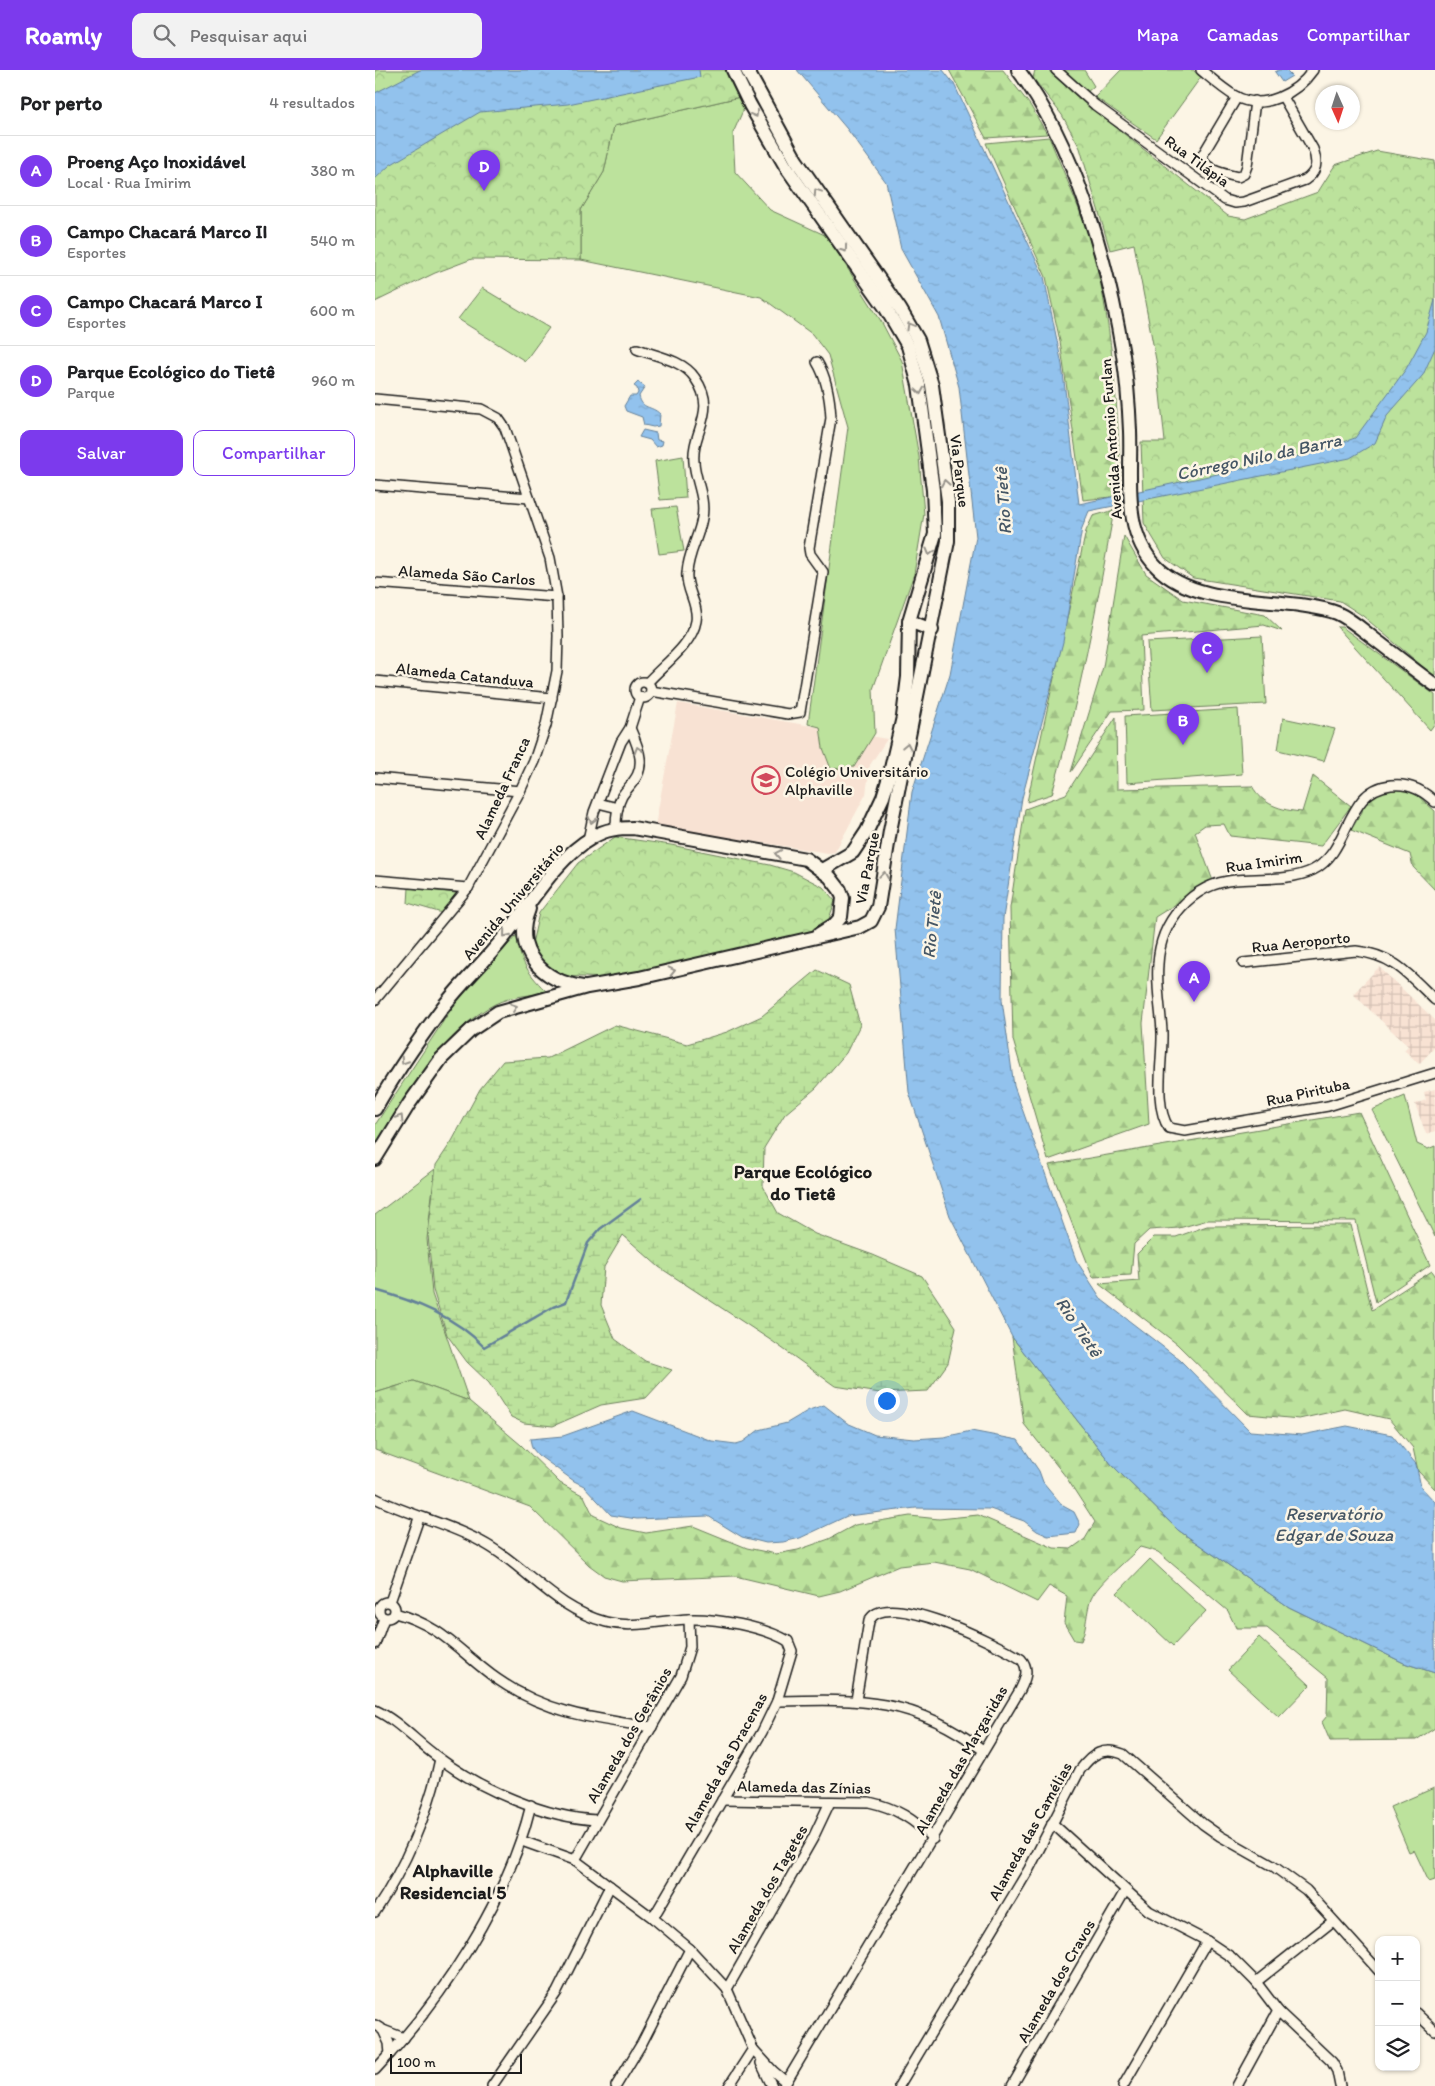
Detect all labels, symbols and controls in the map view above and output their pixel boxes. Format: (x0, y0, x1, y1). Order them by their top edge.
search box (132, 13, 482, 58)
text: Roamly (25, 21, 102, 50)
icon: search (150, 21, 178, 49)
text: Pesquisar aqui (190, 24, 307, 47)
text: Mapa (1137, 24, 1179, 46)
text: Camadas (1207, 24, 1279, 46)
text: Compartilhar (1307, 24, 1410, 46)
north arrow (1315, 85, 1360, 130)
text: Por perto (20, 90, 102, 115)
text: 4 resultados (269, 93, 355, 112)
one-way arrow (749, 108, 759, 117)
street label: Rua Tilápia (1161, 131, 1233, 191)
text: Proeng Aço Inoxidável (67, 150, 246, 173)
pin: D (468, 150, 500, 191)
text: A (31, 161, 41, 180)
text: 380 m (311, 161, 355, 180)
text: Local · Rua Imirim (67, 173, 191, 192)
one-way arrow (814, 188, 824, 197)
text: Campo Chacará Marco II (67, 220, 267, 243)
text: B (31, 231, 41, 250)
text: 540 m (310, 231, 355, 250)
text: Esportes (67, 243, 126, 262)
one-way arrow (838, 244, 847, 253)
text: Campo Chacará Marco I (67, 290, 262, 313)
text: C (31, 301, 41, 320)
text: 600 m (310, 301, 355, 320)
text: Esportes (67, 313, 126, 332)
one-way arrow (906, 322, 916, 331)
street label: Avenida Antonio Furlan (1096, 358, 1126, 520)
text: Parque Ecológico do Tietê (67, 360, 275, 383)
text: D (31, 371, 41, 390)
text: 960 m (311, 371, 355, 390)
text: Parque (67, 383, 115, 402)
one-way arrow (914, 386, 924, 395)
water label: Córrego Nilo da Barra (1175, 429, 1344, 485)
button: Salvar (20, 430, 183, 476)
button: Compartilhar (193, 430, 355, 476)
street label: Via Parque (946, 433, 974, 509)
water label: Rio Tietê (990, 465, 1016, 535)
one-way arrow (941, 478, 951, 487)
one-way arrow (926, 547, 936, 555)
street label: Alameda São Carlos (398, 561, 536, 589)
pin: C (1191, 632, 1223, 673)
street label: Alameda Catanduva (395, 658, 535, 692)
pin: B (1167, 704, 1199, 745)
street label: Alameda Franca (470, 734, 534, 842)
one-way arrow (902, 741, 912, 750)
one-way arrow (633, 746, 643, 755)
place label: Colégio Universitário Alphaville (785, 762, 928, 799)
school or university icon: Colégio Universitário Alphaville (751, 765, 781, 795)
one-way arrow (587, 816, 598, 824)
street label: Via Parque (851, 830, 883, 906)
street label: Avenida Universitário (458, 838, 568, 964)
street label: Rua Imirim (1225, 847, 1304, 877)
one-way arrow (773, 849, 782, 859)
one-way arrow (878, 870, 889, 878)
water label: Rio Tietê (918, 889, 947, 960)
street label: Rua Aeroporto (1251, 927, 1351, 957)
one-way arrow (503, 929, 512, 938)
pin: A (1178, 961, 1210, 1002)
one-way arrow (668, 966, 677, 976)
one-way arrow (509, 1003, 518, 1013)
one-way arrow (401, 1055, 411, 1064)
street label: Rua Pirituba (1264, 1074, 1352, 1110)
one-way arrow (394, 1114, 404, 1123)
district label: Parque Ecológico do Tietê (734, 1160, 873, 1205)
water label: Rio Tietê (1051, 1293, 1108, 1362)
your location (874, 1388, 900, 1414)
water label: Reservatório Edgar de Souza (1275, 1503, 1394, 1546)
street label: Alameda dos Gerânios (582, 1664, 676, 1806)
street label: Alameda das Margaridas (910, 1682, 1012, 1838)
street label: Alameda das Dracenas (679, 1689, 771, 1835)
street label: Alameda das Camélias (984, 1758, 1076, 1904)
street label: Alameda das Zínias (737, 1776, 871, 1798)
street label: Alameda dos Tagetes (722, 1821, 812, 1957)
district label: Alphaville Residencial 5 (400, 1859, 506, 1904)
street label: Alameda dos Cravos (1013, 1916, 1099, 2046)
map controls (1375, 1936, 1420, 2071)
button: + (1375, 1936, 1420, 1981)
button: − (1375, 1981, 1420, 2026)
button: layers (1375, 2026, 1420, 2071)
scale bar (390, 2051, 523, 2074)
text: 100 m (397, 2054, 436, 2071)

